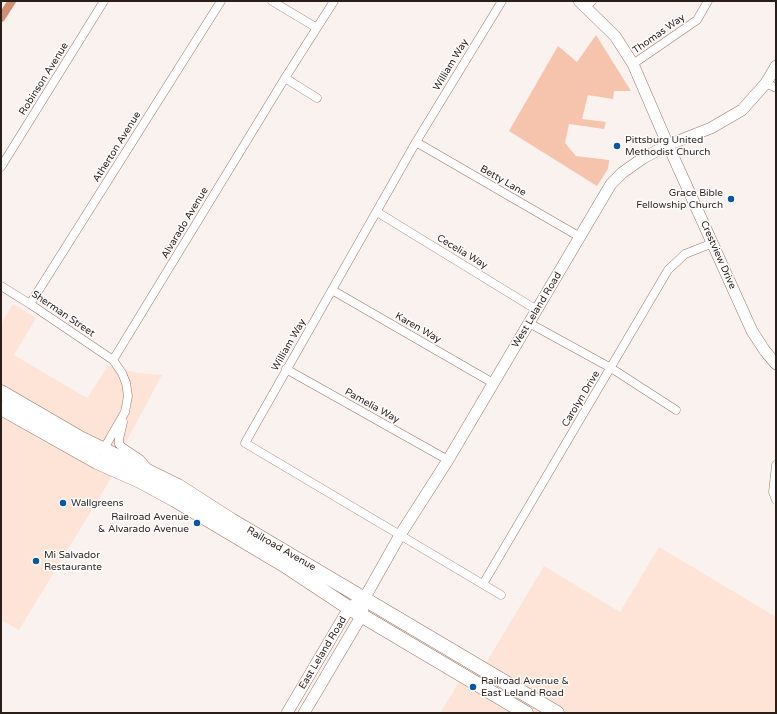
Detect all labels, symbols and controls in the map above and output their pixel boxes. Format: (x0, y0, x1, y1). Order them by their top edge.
street label: Thomas Way (631, 12, 687, 56)
street label: William Way (431, 37, 471, 93)
street label: Robinson Avenue (17, 40, 71, 118)
street label: Atherton Avenue (90, 110, 144, 184)
place label: Pittsburg United Methodist Church (625, 134, 710, 158)
marker: Pittsburg United Methodist Church (612, 141, 622, 151)
street label: Betty Lane (478, 163, 528, 199)
street label: Alvarado Avenue (159, 185, 211, 261)
place label: Grace Bible Fellowship Church (636, 187, 723, 210)
marker: Grace Bible Fellowship Church (726, 194, 736, 204)
street label: Crestview Drive (698, 219, 738, 291)
street label: Cecelia Way (434, 232, 490, 272)
street label: West Leland Road (510, 270, 564, 350)
street label: Sherman Street (29, 288, 97, 340)
street label: Karen Way (393, 310, 443, 346)
street label: William Way (269, 317, 309, 373)
street label: Carolyn Drive (560, 369, 602, 429)
street label: Pamelia Way (343, 386, 401, 426)
place label: Wallgreens (71, 497, 124, 509)
marker: Wallgreens (58, 498, 68, 508)
place label: Railroad Avenue & Alvarado Avenue (98, 511, 189, 534)
marker: Railroad Avenue & Alvarado Avenue (192, 518, 202, 528)
street label: Railroad Avenue (244, 524, 318, 574)
place label: Mi Salvador Restaurante (44, 549, 102, 572)
marker: Mi Salvador Restaurante (31, 556, 41, 566)
street label: East Leland Road (297, 614, 349, 692)
place label: Railroad Avenue & East Leland Road (481, 675, 569, 698)
marker: Railroad Avenue & East Leland Road (468, 682, 478, 692)

